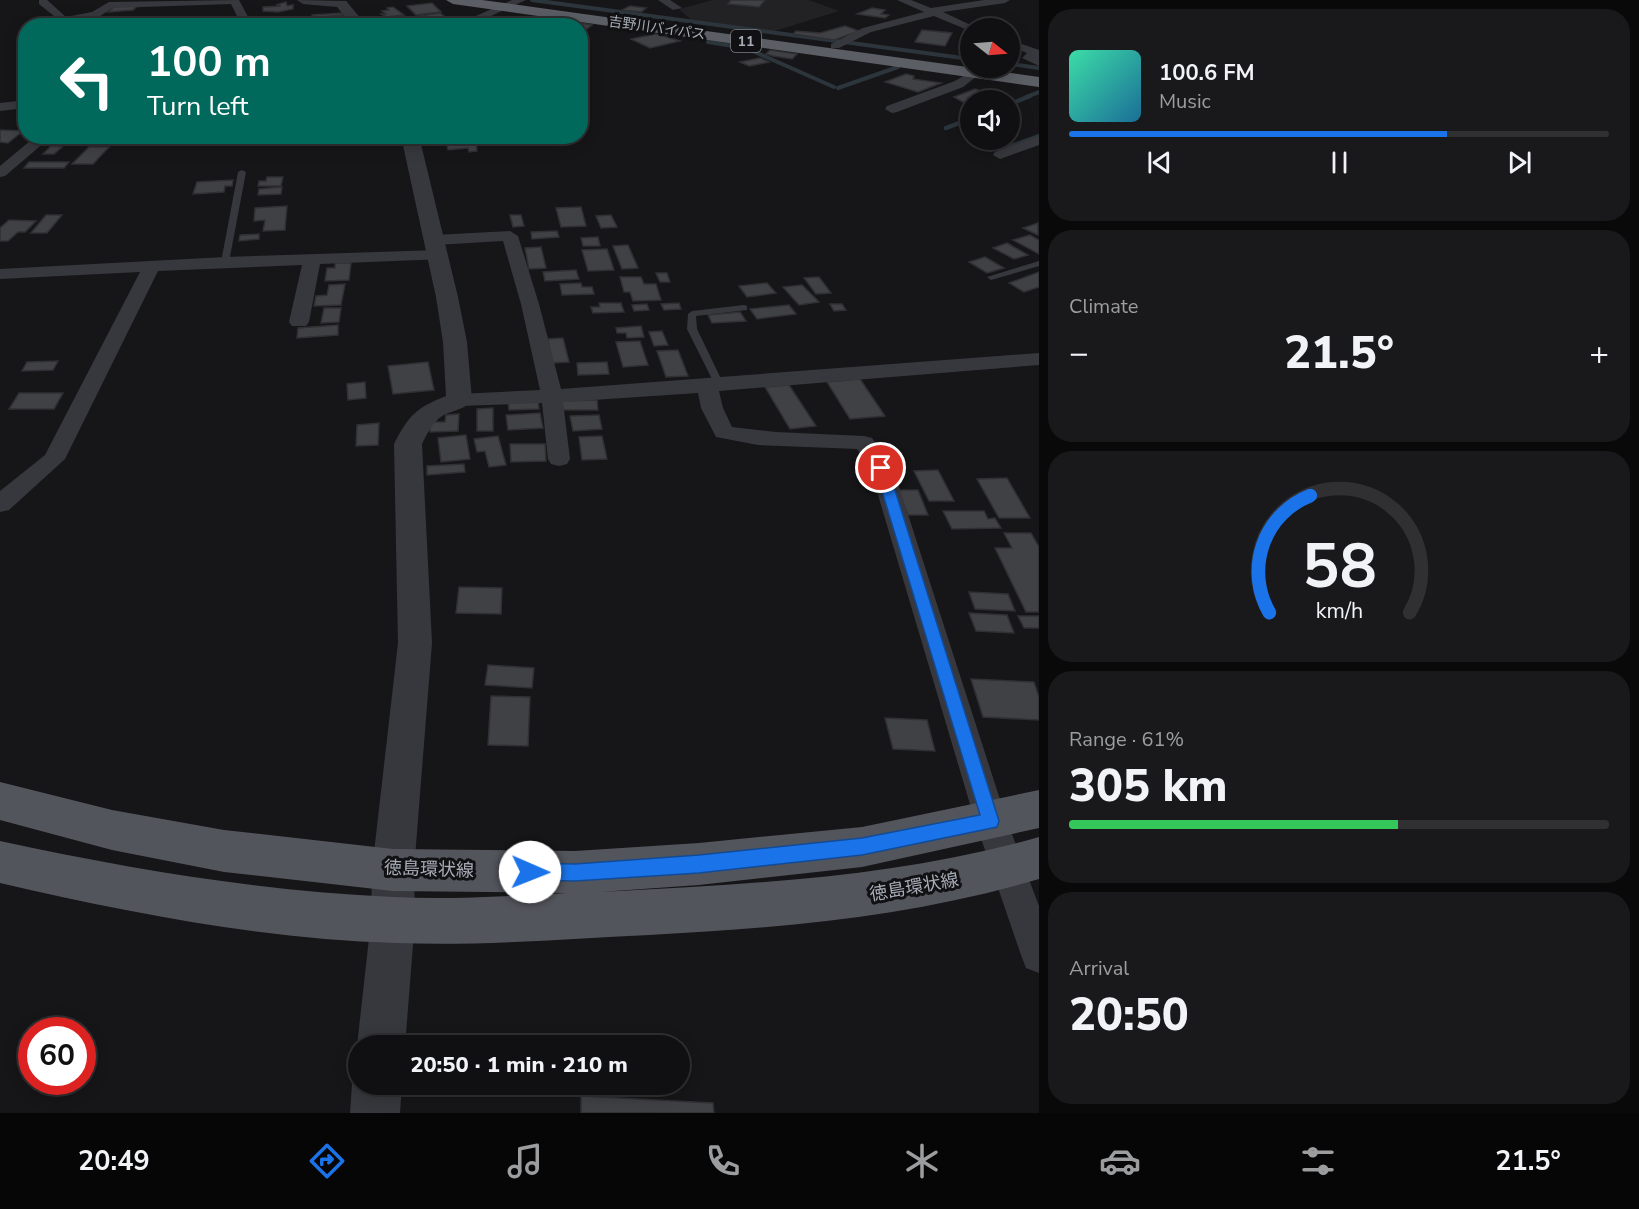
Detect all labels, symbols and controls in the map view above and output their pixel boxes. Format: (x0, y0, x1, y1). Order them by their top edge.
street label: 吉野川バイパス (607, 12, 707, 44)
north arrow (960, 18, 1020, 78)
map controls (960, 18, 1020, 150)
road number: 11 (731, 30, 761, 52)
text: 100 m (147, 34, 271, 91)
icon: left (48, 42, 126, 120)
text: 100.6 FM (1159, 58, 1255, 88)
text: Turn left (147, 88, 248, 125)
text: Music (1159, 88, 1211, 115)
button: sound (960, 90, 1020, 150)
icon: previous (1143, 146, 1176, 179)
icon: pause (1323, 146, 1356, 179)
icon: next (1503, 146, 1536, 179)
text: Climate (1069, 293, 1138, 320)
text: 21.5° (1284, 323, 1394, 384)
text: − (1069, 331, 1089, 376)
text: + (1589, 331, 1609, 376)
pin (855, 442, 906, 493)
icon: arrive (864, 451, 897, 484)
text: 58 (1302, 525, 1376, 610)
text: km/h (1315, 597, 1363, 627)
text: Range · 61% (1069, 726, 1184, 753)
text: 305 km (1069, 756, 1228, 817)
position arrow (498, 840, 562, 904)
street label: 徳島環状線 (384, 855, 474, 883)
street label: 徳島環状線 (868, 867, 960, 907)
text: Arrival (1069, 955, 1129, 982)
text: 20:50 (1069, 985, 1189, 1046)
speed limit sign: 60 (18, 1017, 96, 1095)
text: 20:50 · 1 min · 210 m (410, 1050, 628, 1080)
icon: directions (306, 1140, 348, 1182)
icon: music (504, 1140, 546, 1182)
icon: phone (702, 1140, 744, 1182)
icon: climate (901, 1140, 943, 1182)
icon: car (1099, 1140, 1141, 1182)
icon: filters (1297, 1140, 1339, 1182)
text: 20:49 (78, 1143, 150, 1180)
text: 21.5° (1495, 1143, 1561, 1180)

